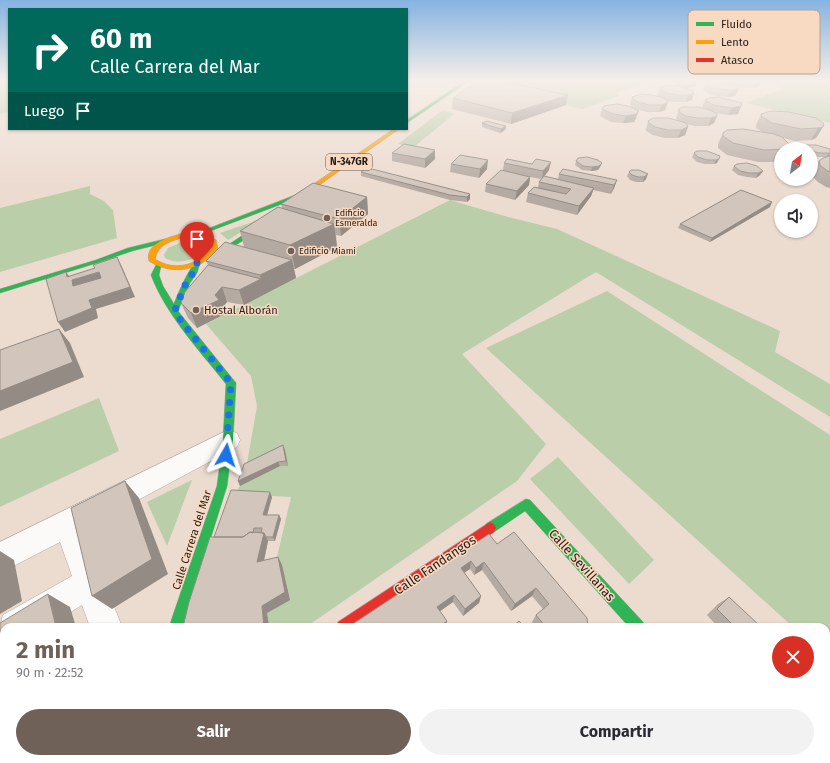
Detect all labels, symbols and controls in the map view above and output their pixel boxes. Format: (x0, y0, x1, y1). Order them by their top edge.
legend (688, 10, 820, 74)
text: Fluido (721, 18, 752, 31)
text: 60 m (90, 22, 152, 55)
icon: right (24, 24, 76, 76)
text: Lento (721, 36, 749, 49)
text: Atasco (721, 54, 754, 67)
text: Calle Carrera del Mar (90, 56, 260, 78)
icon: arrive (72, 100, 94, 122)
text: Luego (24, 102, 64, 120)
north arrow (774, 142, 818, 186)
map controls (774, 142, 818, 238)
road number: N-347GR (326, 154, 372, 170)
button: sound (774, 194, 818, 238)
place label: Edificio Esmeralda (335, 208, 378, 228)
marker: Edificio Esmeralda (322, 213, 332, 223)
pin (180, 222, 214, 263)
icon: arrive (186, 228, 208, 250)
marker: Edificio Miami (286, 246, 296, 256)
place label: Edificio Miami (299, 246, 356, 256)
place label: Hostal Alborán (204, 304, 278, 317)
marker: Hostal Alborán (191, 305, 201, 315)
position arrow (205, 434, 247, 476)
street label: Calle Carrera del Mar (170, 488, 214, 591)
street label: Calle Sevillanas (546, 526, 618, 604)
street label: Calle Fandangos (391, 532, 479, 598)
text: 2 min (16, 636, 75, 664)
button: close (772, 636, 814, 678)
text: 90 m · 22:52 (16, 665, 84, 680)
button: Salir (16, 709, 411, 755)
button: Compartir (419, 709, 814, 755)

